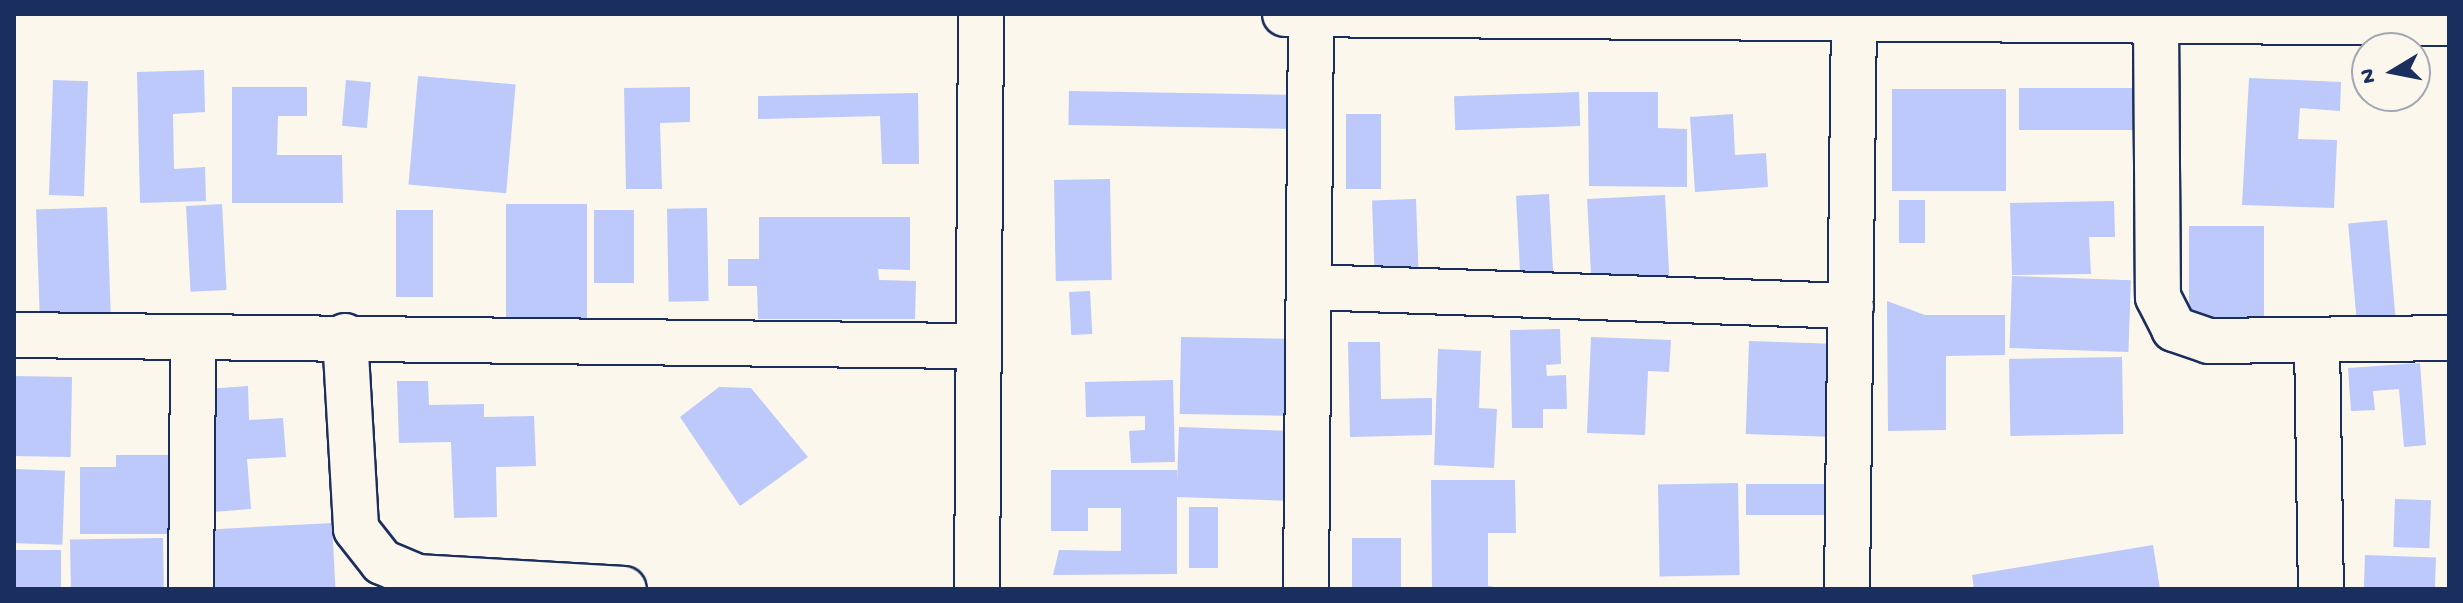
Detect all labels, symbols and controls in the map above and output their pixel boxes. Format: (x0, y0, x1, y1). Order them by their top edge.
north arrow (2351, 32, 2431, 112)
text: N (2355, 66, 2383, 85)

